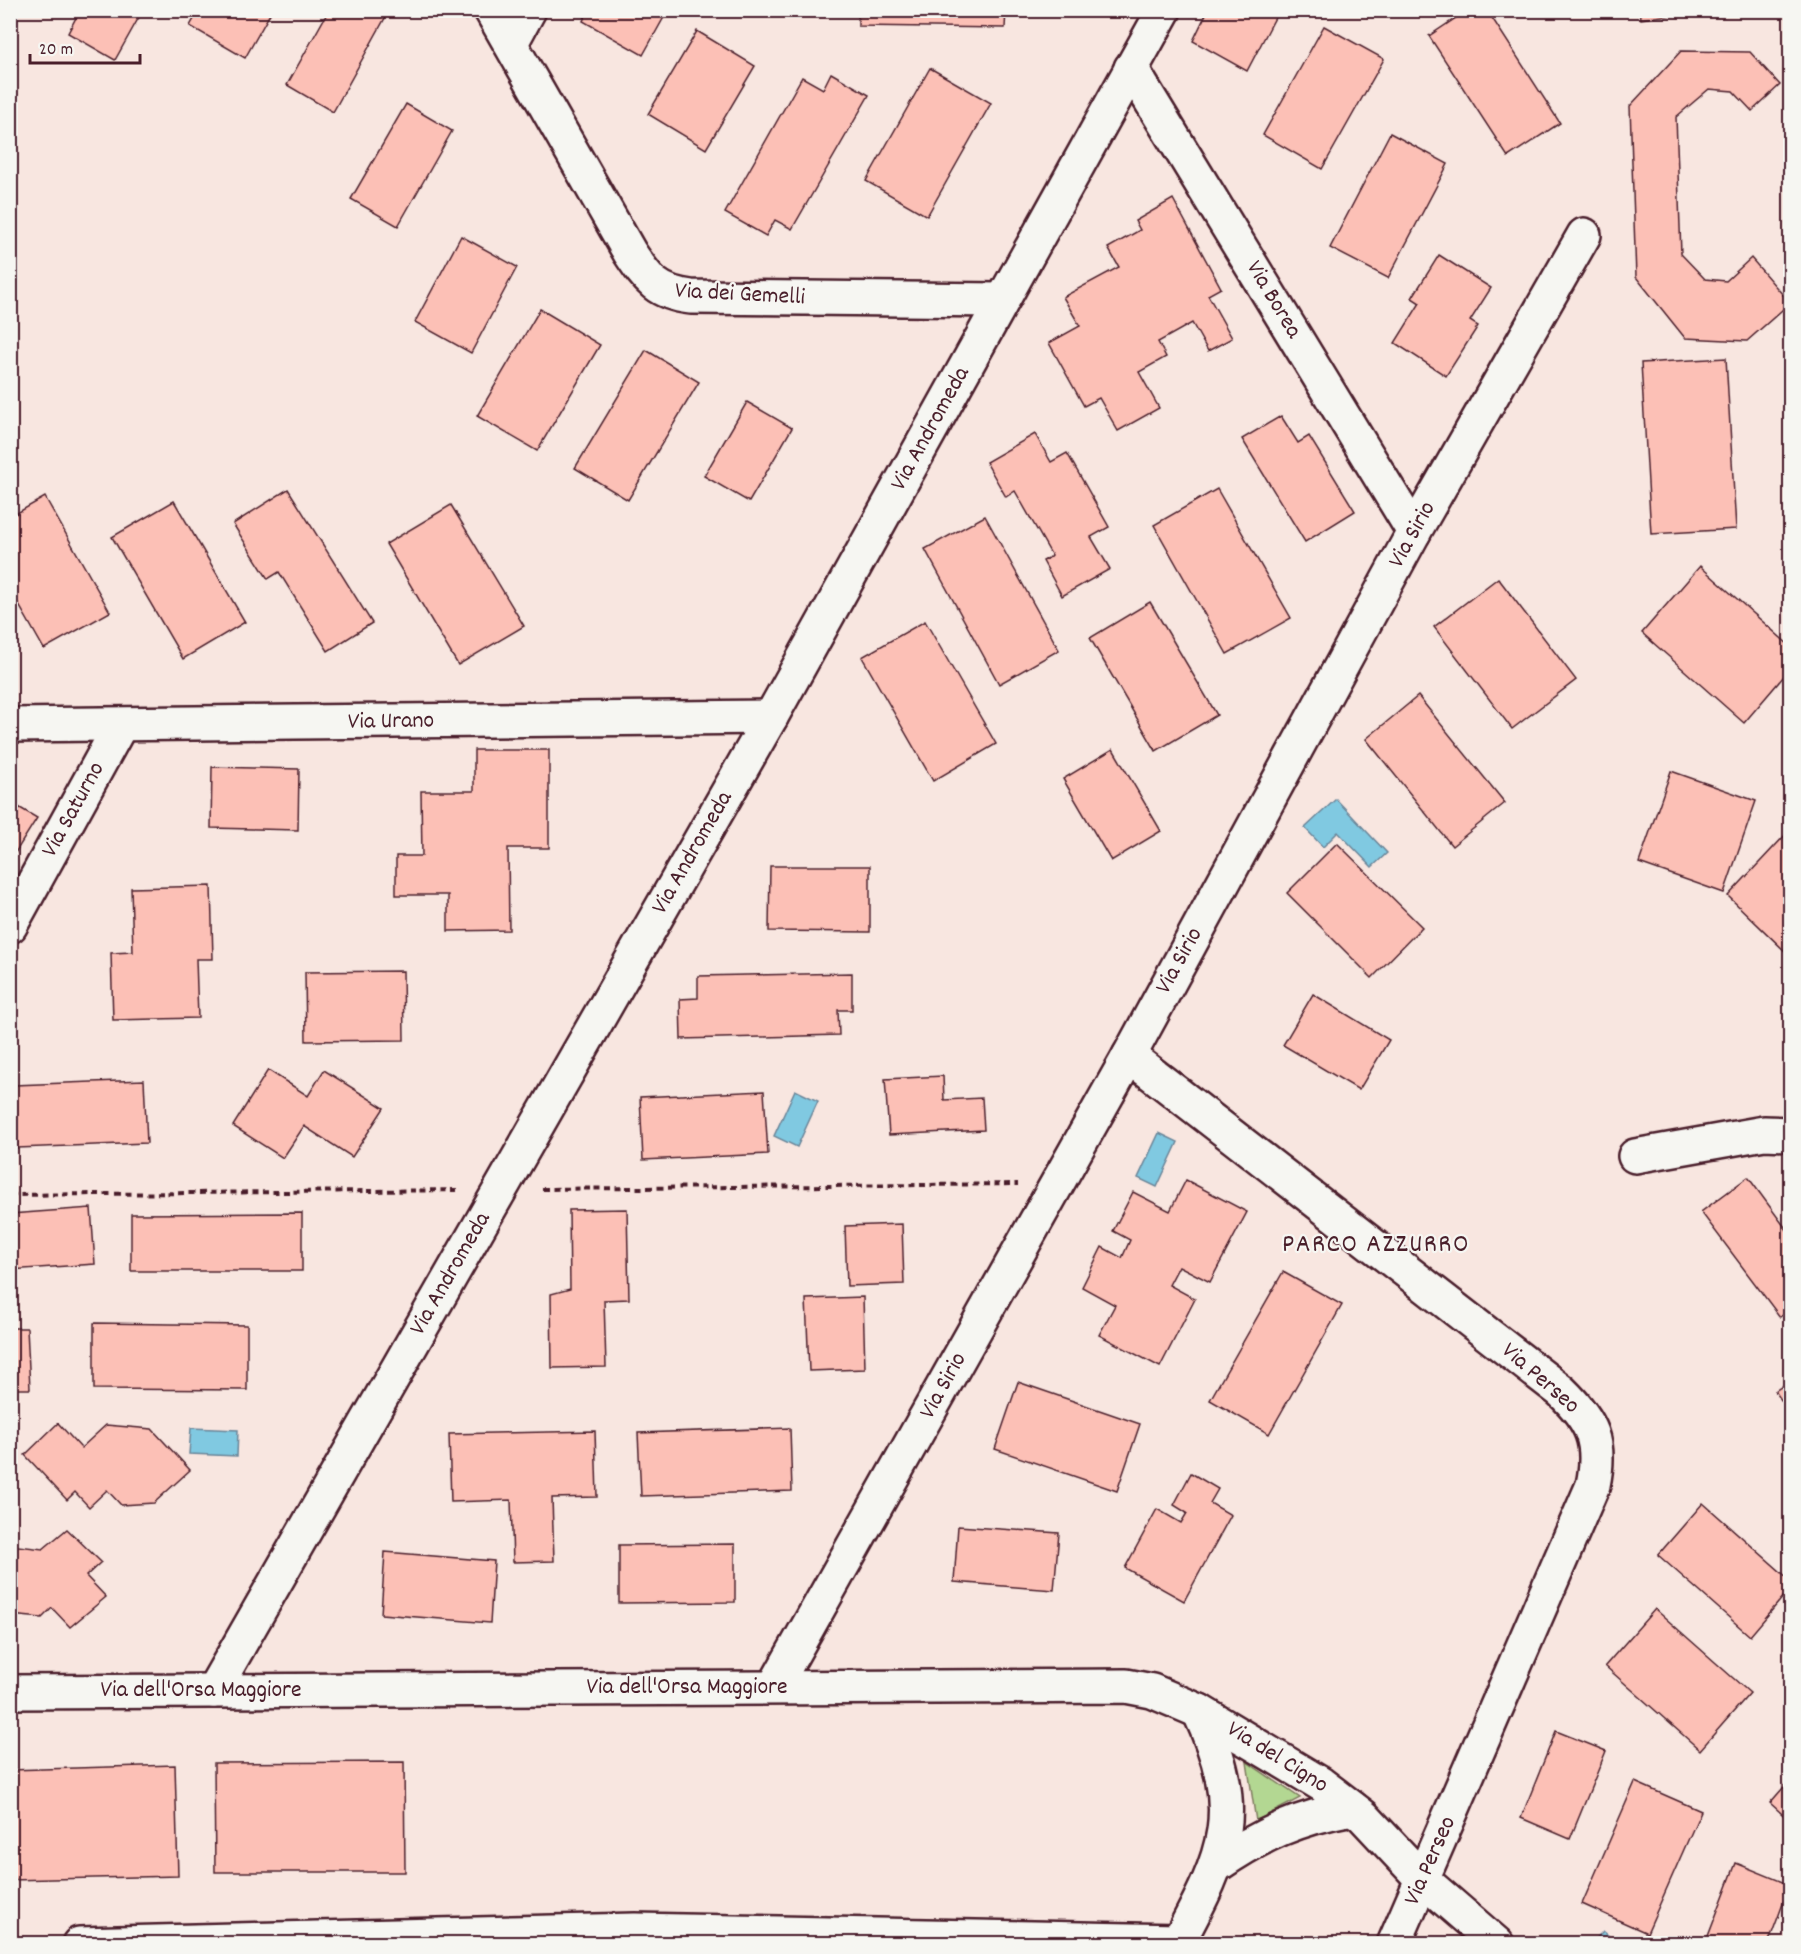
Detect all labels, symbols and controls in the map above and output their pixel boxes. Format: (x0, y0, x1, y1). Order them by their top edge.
scale bar (30, 27, 140, 65)
text: 20 m (39, 38, 73, 63)
street label: Via Borea (1236, 255, 1310, 346)
street label: Via dei Gemelli (674, 275, 806, 315)
street label: Via Andromeda (883, 360, 980, 497)
street label: Via Sirio (1381, 495, 1445, 575)
street label: Via Urano (348, 704, 434, 740)
street label: Via Saturno (34, 756, 114, 864)
street label: Via Andromeda (644, 784, 742, 921)
street label: Via Sirio (1148, 921, 1212, 1001)
street label: Via Andromeda (402, 1205, 500, 1342)
district label: PARCO AZZURRO (1282, 1226, 1470, 1265)
street label: Via Perseo (1493, 1335, 1587, 1423)
street label: Via Sirio (912, 1346, 976, 1426)
street label: Via dell'Orsa Maggiore (586, 1671, 788, 1705)
street label: Via dell'Orsa Maggiore (100, 1674, 302, 1708)
street label: Via del Cigno (1220, 1713, 1334, 1803)
street label: Via Perseo (1396, 1811, 1466, 1911)

